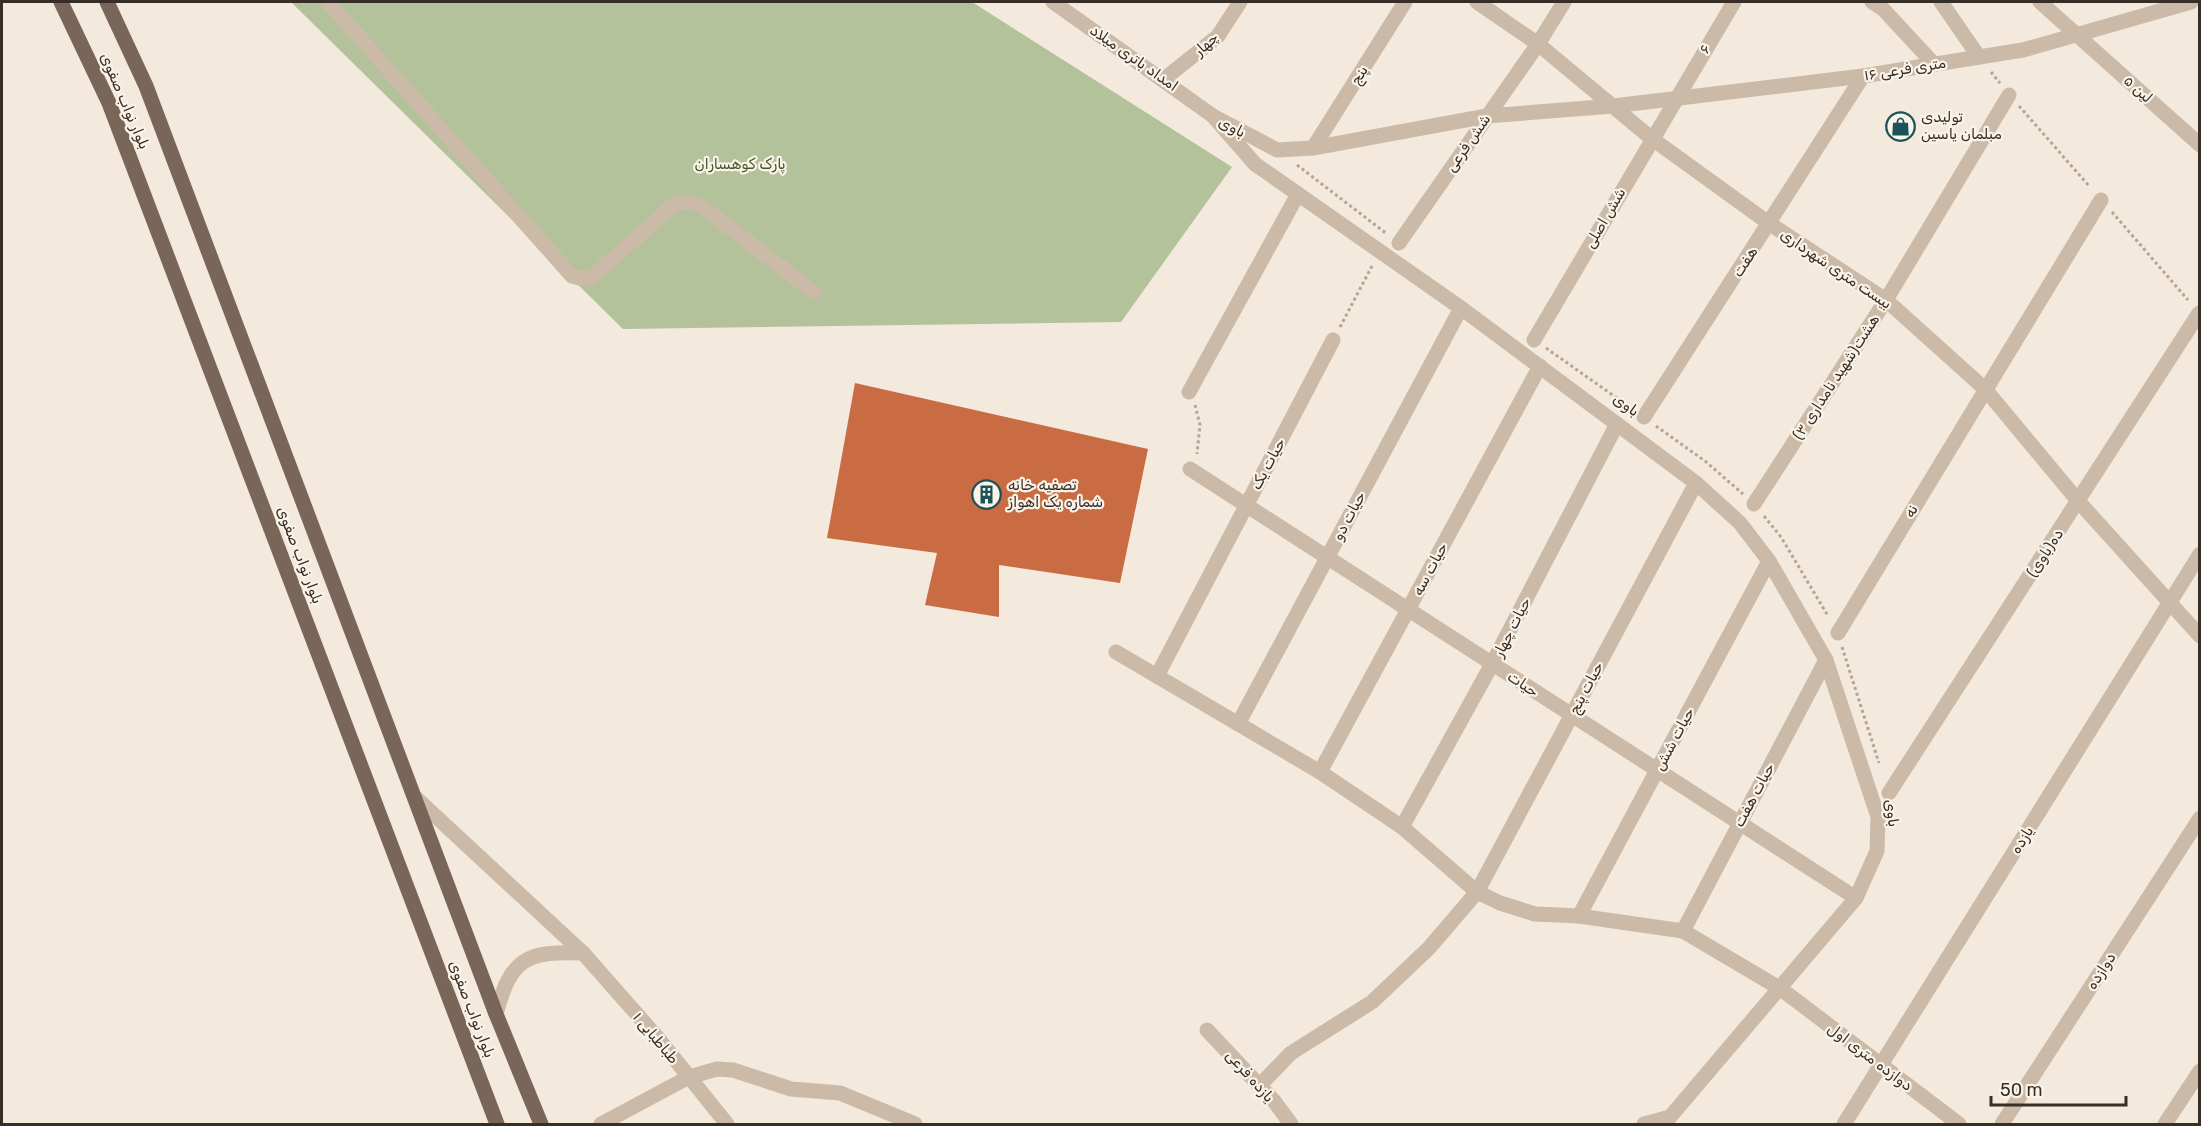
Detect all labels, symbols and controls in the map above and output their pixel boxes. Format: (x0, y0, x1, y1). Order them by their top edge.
street label: امداد باتری میلاد (1086, 21, 1182, 95)
street label: چهار (1189, 28, 1222, 60)
street label: ۶ (1695, 41, 1715, 57)
street label: بلوار نواب صفوی (97, 50, 153, 152)
street label: ۱۶ متری فرعی (1863, 54, 1947, 84)
street label: پنج (1346, 62, 1374, 89)
street label: لین ۵ (2120, 71, 2156, 107)
place label: تولیدی مبلمان یاسین (1921, 108, 2002, 143)
shop icon: تولیدی مبلمان یاسین (1884, 110, 1916, 142)
street label: شش فرعی (1442, 111, 1494, 175)
street label: باوی (1215, 113, 1248, 142)
park label: پارک کوهساران (694, 155, 786, 174)
street label: شش اصلی (1580, 185, 1630, 251)
street label: بیست متری شهرداری (1777, 225, 1895, 313)
street label: هفت (1729, 243, 1761, 281)
street label: هشت(شهید نامداری ۳) (1789, 311, 1883, 443)
street label: باوی (1609, 390, 1643, 421)
street label: حیات یک (1247, 435, 1289, 493)
place label: تصفیه خانه شماره یک اهواز (1007, 476, 1103, 511)
building icon: تصفیه خانه شماره یک اهواز (971, 478, 1003, 510)
street label: حیات دو (1329, 488, 1370, 544)
street label: نه (1900, 501, 1922, 521)
street label: بلوار نواب صفوی (273, 504, 327, 606)
street label: ده(باوی) (2023, 526, 2068, 581)
street label: حیات سه (1409, 539, 1451, 599)
street label: حیات چهار (1489, 594, 1535, 661)
street label: حیات پنج (1565, 659, 1609, 718)
street label: حیات (1504, 667, 1542, 701)
street label: حیات شش (1650, 704, 1698, 774)
street label: حیات هفت (1730, 760, 1778, 830)
street label: باوی (1880, 798, 1903, 828)
street label: یازده (2007, 823, 2037, 857)
street label: دوازده (2082, 949, 2120, 993)
street label: بلوار نواب صفوی (445, 958, 499, 1060)
street label: طباطبایی ۱ (629, 1009, 683, 1067)
street label: دوازده متری اول (1823, 1019, 1916, 1096)
street label: یازده فرعی (1222, 1046, 1278, 1106)
scale bar (1991, 1069, 2126, 1107)
text: 50 m (2000, 1079, 2043, 1101)

